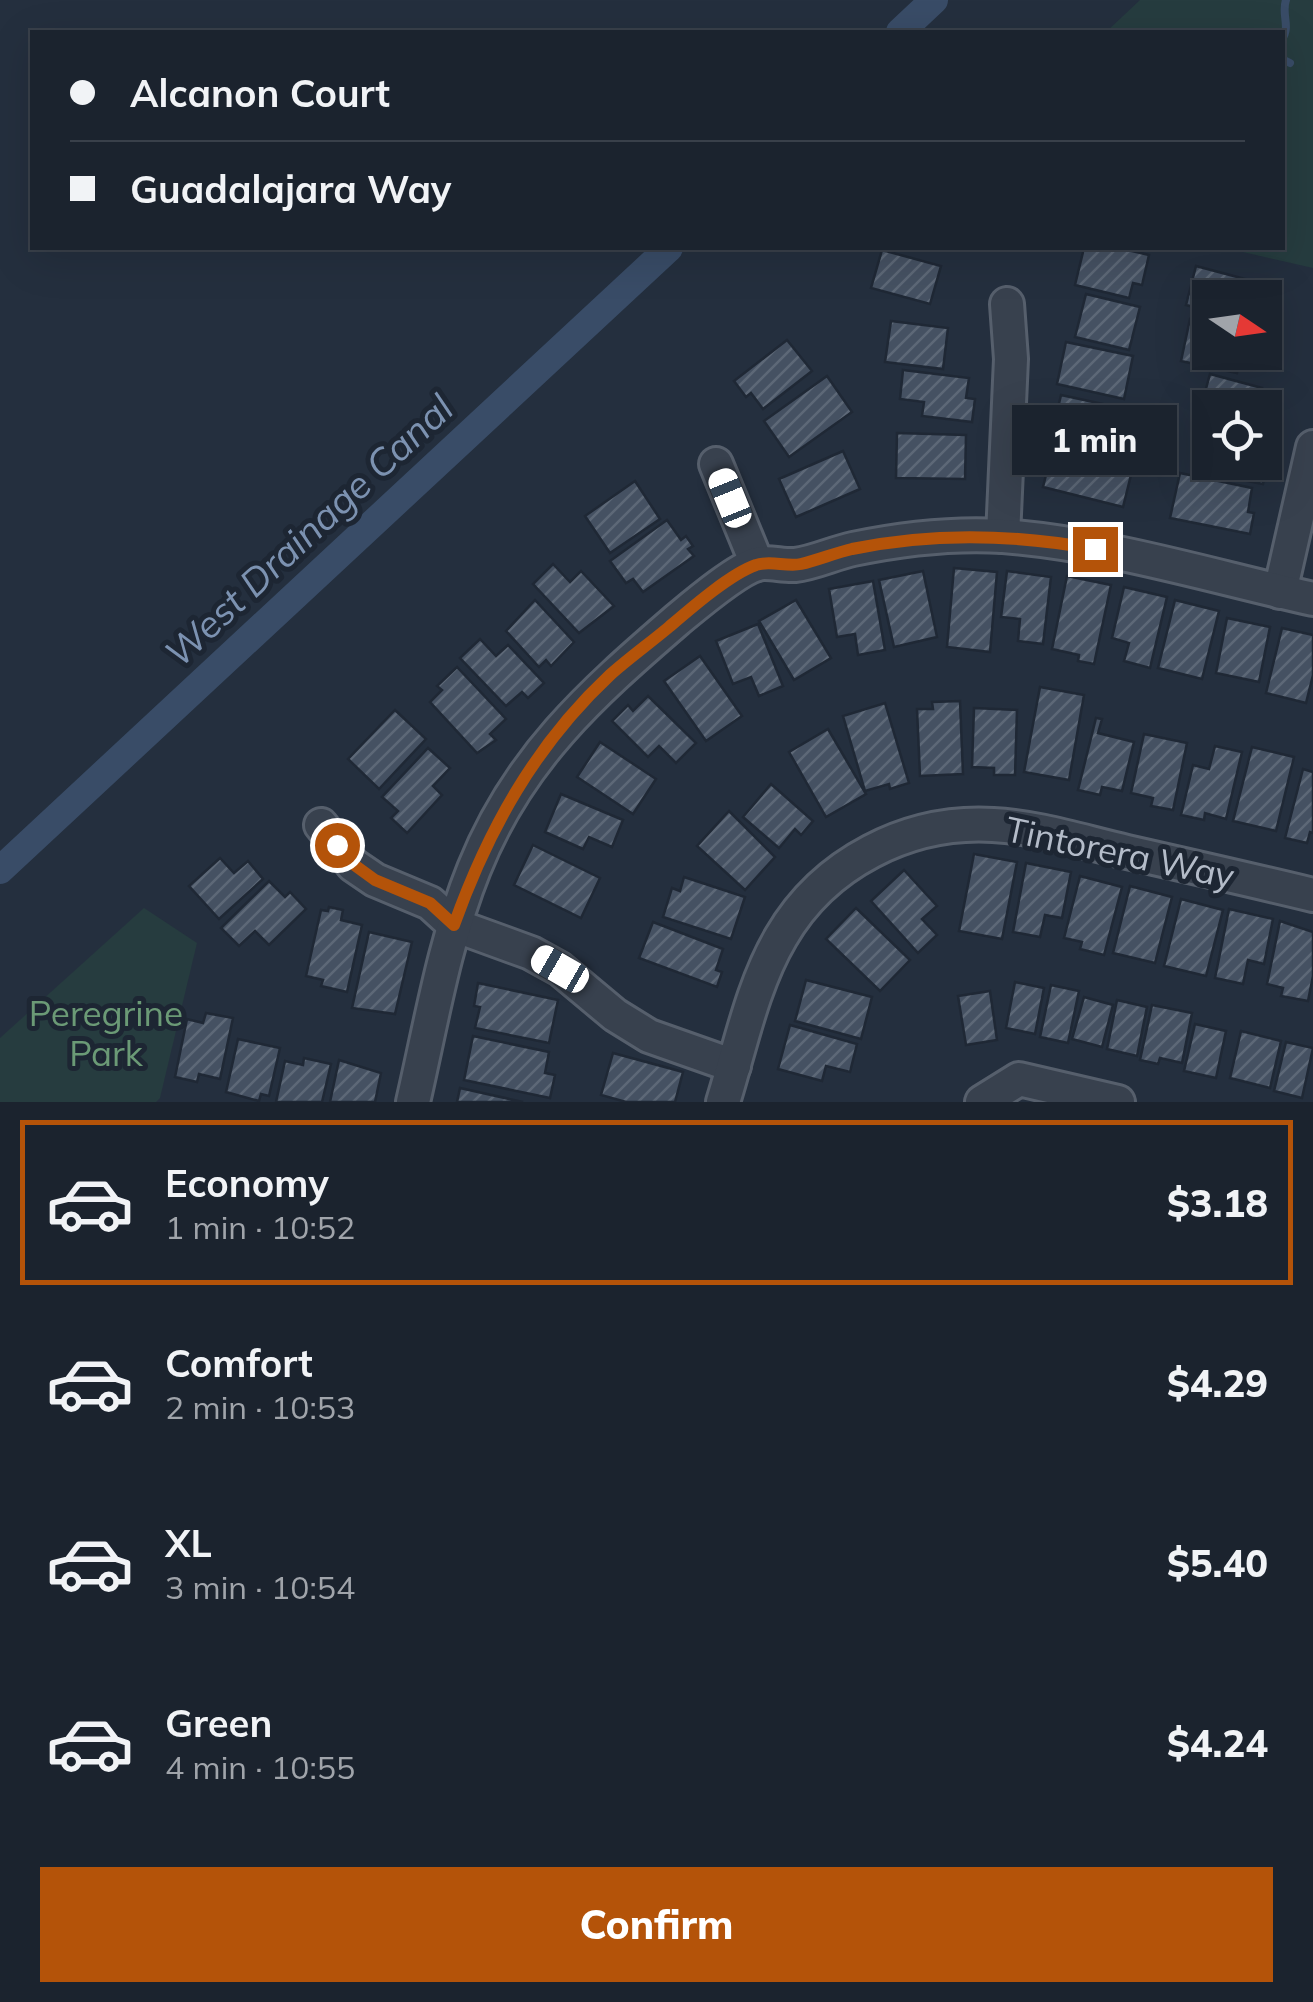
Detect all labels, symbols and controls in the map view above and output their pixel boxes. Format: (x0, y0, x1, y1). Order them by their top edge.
text: Alcanon Court (130, 69, 390, 117)
text: Guadalajara Way (130, 165, 451, 213)
north arrow (1192, 280, 1282, 370)
map controls (1192, 280, 1282, 480)
water label: West Drainage Canal (154, 384, 463, 676)
button: locate (1192, 390, 1282, 480)
callout: 1 min (1012, 404, 1178, 474)
text: 1 min (1052, 420, 1137, 460)
car (705, 465, 755, 531)
route end (1073, 527, 1118, 572)
street label: Tintorera Way (1002, 806, 1239, 898)
route start (315, 823, 360, 868)
car (527, 941, 593, 997)
park label: Peregrine Park (29, 991, 183, 1075)
icon: car (45, 1158, 135, 1248)
text: Economy (165, 1159, 329, 1207)
text: $3.18 (1167, 1179, 1268, 1227)
text: 1 min · 10:52 (165, 1207, 355, 1247)
icon: car (45, 1338, 135, 1428)
text: Comfort (165, 1339, 313, 1387)
text: $4.29 (1167, 1359, 1268, 1407)
text: 2 min · 10:53 (165, 1387, 355, 1427)
icon: car (45, 1518, 135, 1608)
text: XL (165, 1519, 212, 1567)
text: $5.40 (1167, 1539, 1268, 1587)
text: 3 min · 10:54 (165, 1567, 355, 1607)
icon: car (45, 1698, 135, 1788)
text: Green (165, 1699, 272, 1747)
text: $4.24 (1167, 1719, 1268, 1767)
text: 4 min · 10:55 (165, 1747, 355, 1787)
button: Confirm (40, 1867, 1273, 1982)

